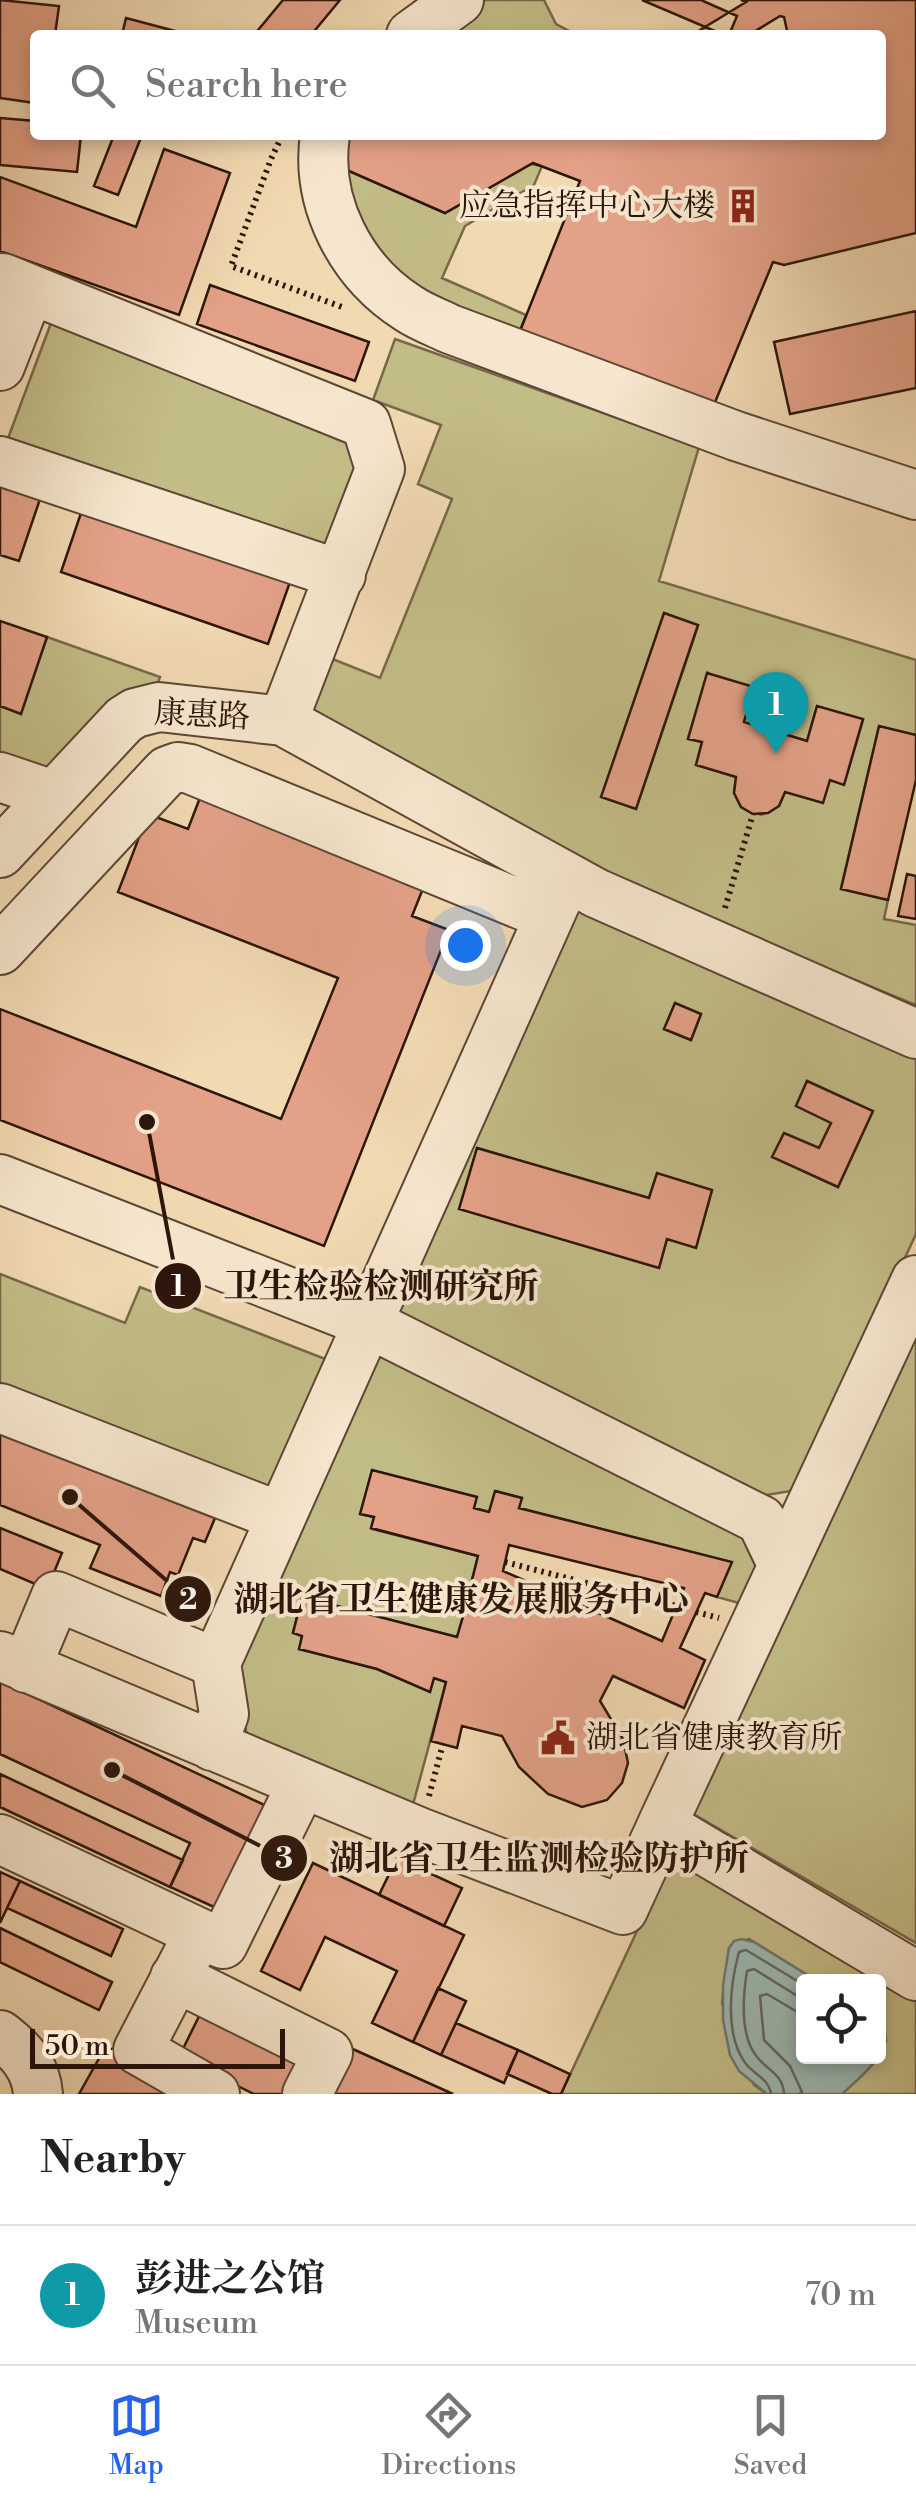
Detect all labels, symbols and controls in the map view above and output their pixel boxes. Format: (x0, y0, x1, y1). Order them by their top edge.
search box (30, 30, 886, 140)
icon: search (65, 58, 120, 113)
text: Search here (145, 62, 348, 109)
place label: 应急指挥中心大楼 (459, 186, 715, 226)
building icon: 应急指挥中心大楼 (724, 187, 762, 225)
pin: 1 (744, 672, 808, 754)
street label: 康惠路 (153, 693, 251, 737)
your location (440, 920, 491, 971)
callout: 卫生检验检测研究所 (153, 1253, 558, 1318)
text: 卫生检验检测研究所 (223, 1266, 539, 1309)
text: 1 (171, 1268, 186, 1306)
callout: 湖北省卫生健康发展服务中心 (163, 1566, 708, 1631)
text: 湖北省卫生健康发展服务中心 (233, 1579, 689, 1622)
text: 2 (179, 1581, 197, 1619)
place label: 湖北省健康教育所 (586, 1718, 842, 1758)
public building icon: 湖北省健康教育所 (539, 1719, 577, 1757)
callout: 湖北省卫生监测检验防护所 (259, 1825, 769, 1890)
text: 湖北省卫生监测检验防护所 (329, 1838, 749, 1881)
text: 3 (275, 1840, 293, 1878)
map controls (796, 1974, 886, 2064)
button: locate (796, 1974, 886, 2064)
scale bar (30, 2024, 285, 2068)
text: 50 m (45, 2029, 109, 2064)
text: Nearby (40, 2133, 185, 2186)
text: 彭进之公馆 (135, 2256, 325, 2303)
text: 1 (65, 2275, 80, 2315)
text: 70 m (805, 2275, 876, 2315)
text: Museum (135, 2303, 258, 2343)
tab: Map (109, 2388, 164, 2483)
tab: Directions (381, 2388, 516, 2483)
tab: Saved (734, 2388, 807, 2483)

